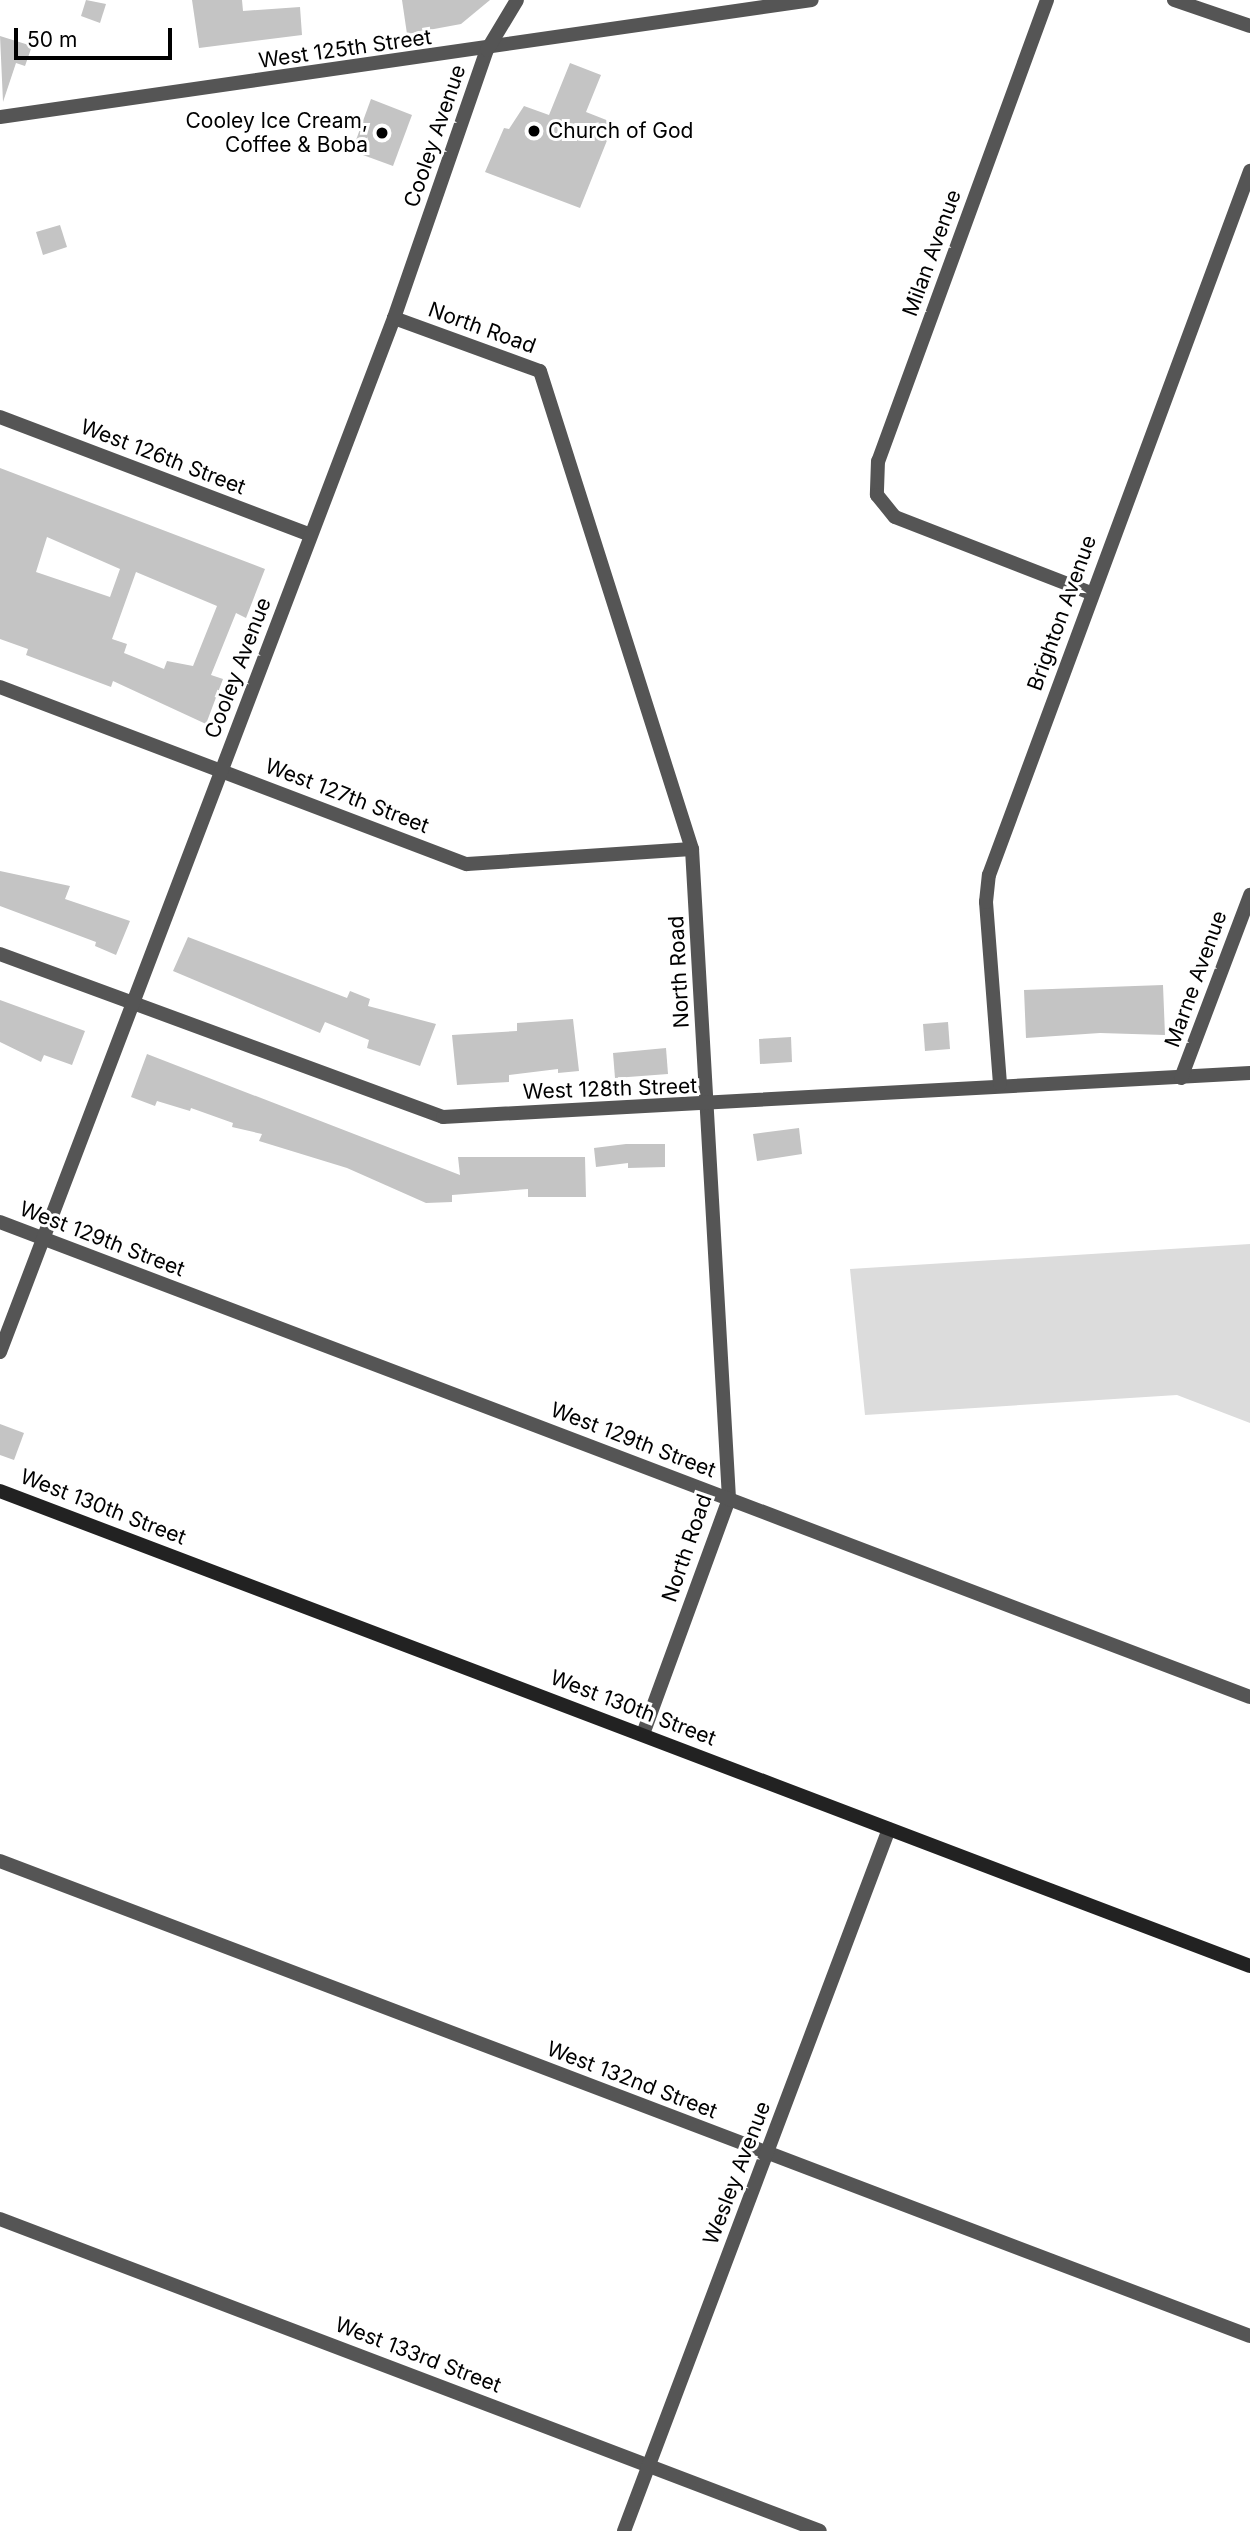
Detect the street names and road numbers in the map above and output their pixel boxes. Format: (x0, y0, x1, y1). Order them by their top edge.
street label: West 125th Street (257, 24, 433, 74)
street label: Cooley Avenue (399, 61, 471, 211)
street label: Milan Avenue (897, 186, 967, 320)
street label: North Road (425, 297, 539, 359)
street label: West 126th Street (77, 414, 249, 500)
street label: Brighton Avenue (1022, 532, 1102, 694)
street label: Cooley Avenue (200, 594, 276, 742)
street label: West 127th Street (262, 753, 432, 839)
street label: Marne Avenue (1160, 907, 1232, 1051)
street label: North Road (663, 915, 695, 1029)
street label: West 128th Street (522, 1073, 698, 1105)
street label: West 129th Street (16, 1196, 188, 1282)
street label: West 129th Street (547, 1397, 719, 1483)
street label: West 130th Street (17, 1464, 189, 1550)
street label: North Road (657, 1491, 717, 1605)
street label: West 130th Street (547, 1665, 719, 1751)
street label: West 132nd Street (543, 2036, 721, 2124)
street label: Wesley Avenue (698, 2098, 776, 2248)
street label: West 133rd Street (331, 2312, 505, 2398)

